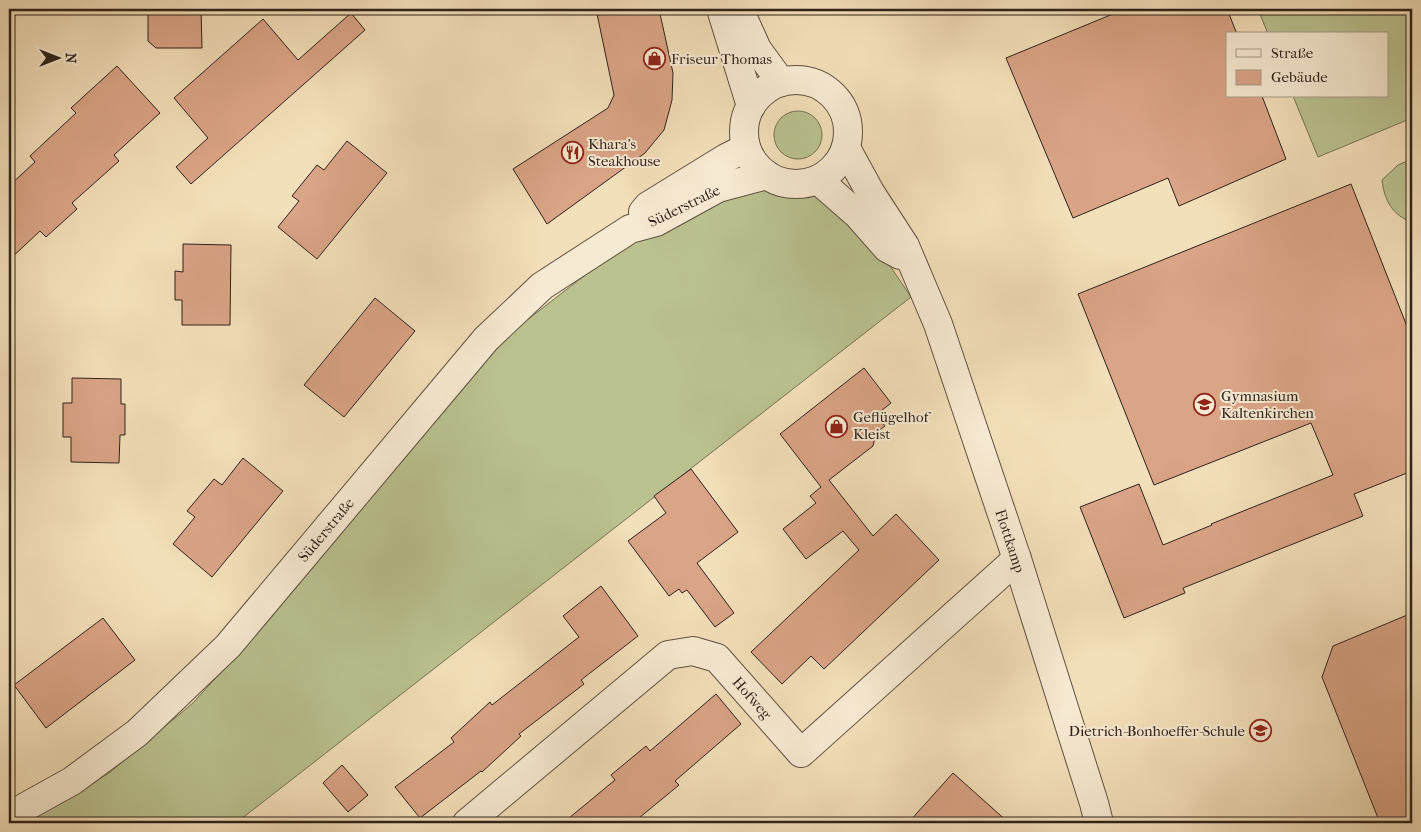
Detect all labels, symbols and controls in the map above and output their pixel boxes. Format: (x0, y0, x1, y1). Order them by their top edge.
north arrow (32, 32, 82, 82)
legend (1226, 32, 1388, 98)
text: Straße (1271, 44, 1314, 62)
shop icon: Friseur Thomas (643, 47, 667, 71)
place label: Friseur Thomas (671, 50, 773, 68)
text: N (62, 53, 79, 64)
text: Gebäude (1271, 68, 1328, 86)
place label: Khara's Steakhouse (588, 135, 661, 170)
restaurant icon: Khara's Steakhouse (560, 141, 584, 165)
street label: Süderstraße (645, 181, 723, 231)
place label: Gymnasium Kaltenkirchen (1221, 387, 1314, 422)
school or university icon: Gymnasium Kaltenkirchen (1193, 393, 1217, 417)
place label: Geflügelhof Kleist (853, 408, 931, 443)
shop icon: Geflügelhof Kleist (825, 414, 849, 438)
street label: Süderstraße (294, 494, 358, 566)
street label: Flottkamp (991, 507, 1029, 575)
street label: Hofweg (729, 673, 776, 724)
school or university icon: Dietrich-Bonhoeffer-Schule (1249, 719, 1273, 743)
place label: Dietrich-Bonhoeffer-Schule (1069, 722, 1246, 740)

